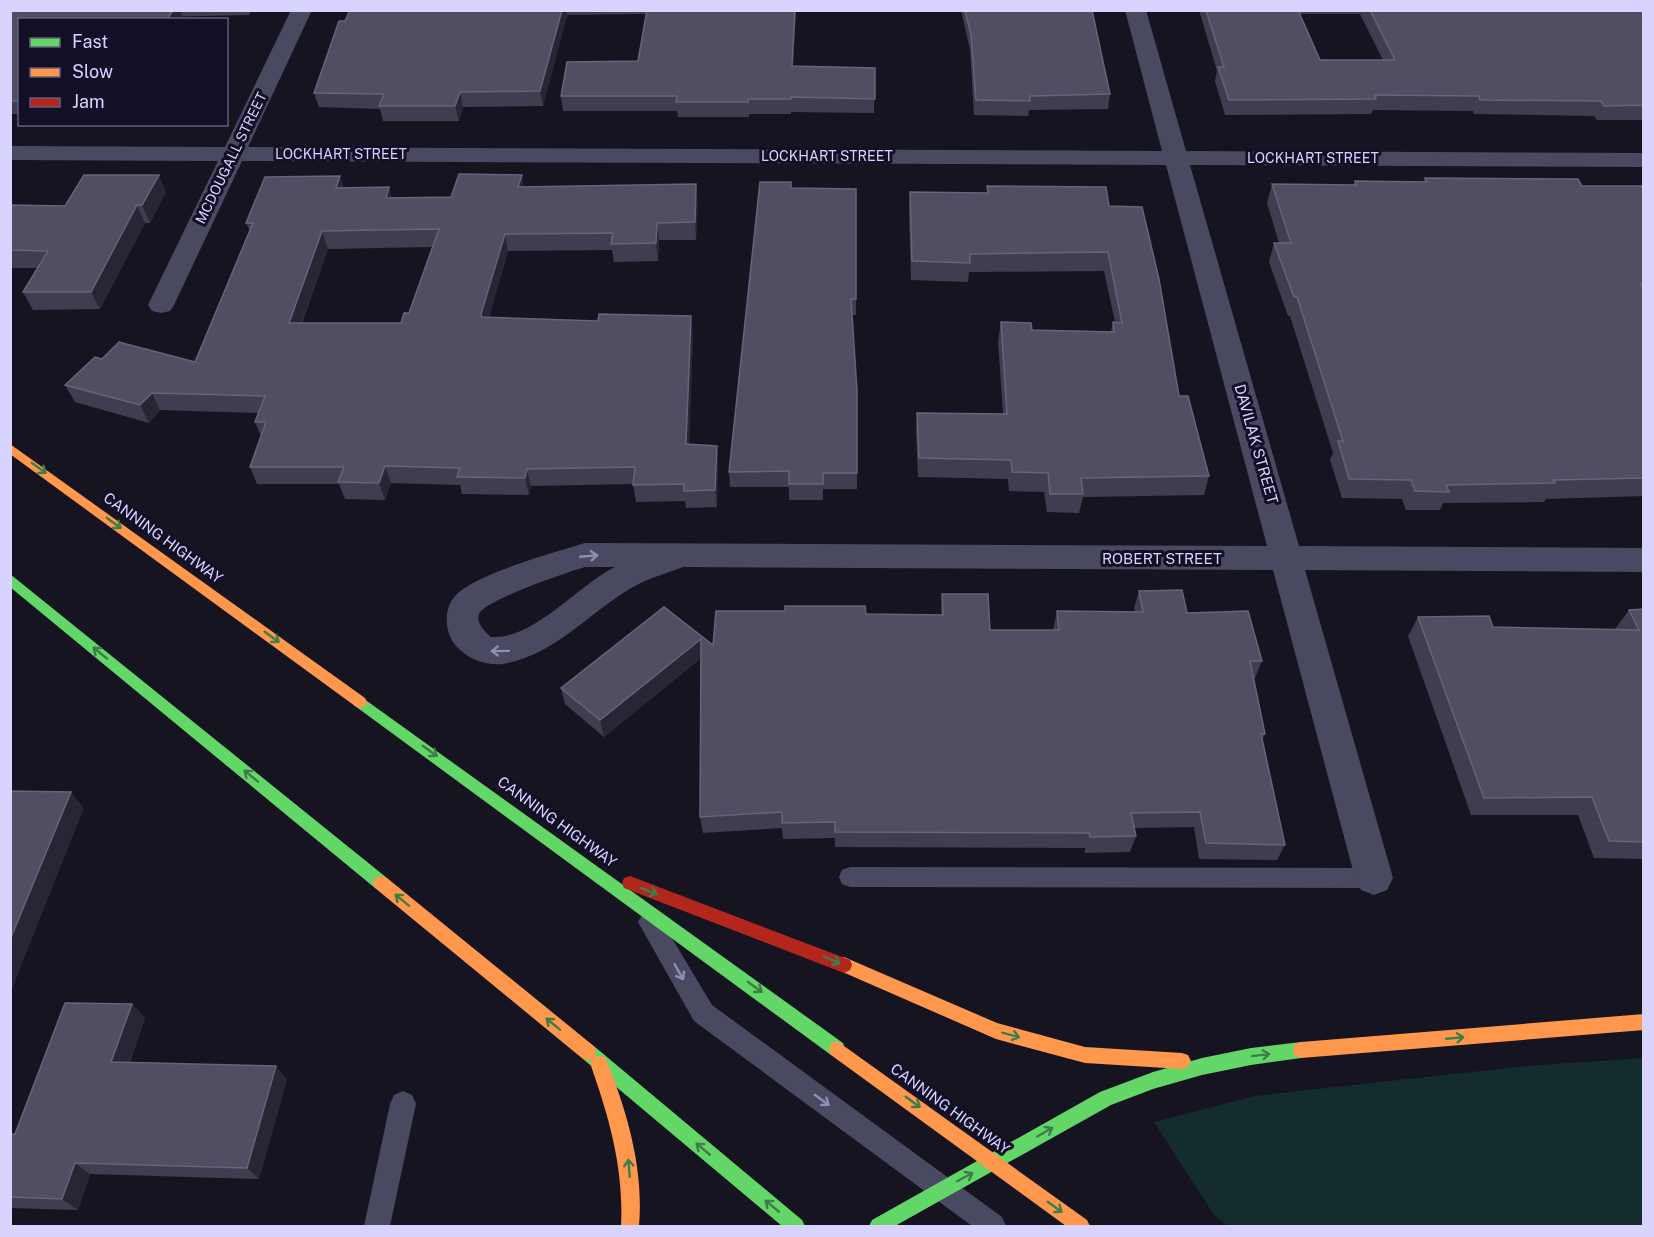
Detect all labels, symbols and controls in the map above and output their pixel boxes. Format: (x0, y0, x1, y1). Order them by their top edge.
legend (18, 18, 228, 126)
text: Fast (72, 31, 108, 52)
text: Slow (72, 61, 113, 82)
street label: MCDOUGALL STREET (192, 90, 270, 226)
text: Jam (72, 91, 105, 112)
street label: LOCKHART STREET (275, 146, 407, 162)
street label: LOCKHART STREET (761, 148, 893, 164)
street label: LOCKHART STREET (1247, 150, 1379, 166)
street label: DAVILAK STREET (1231, 382, 1282, 506)
one-way arrow (30, 462, 46, 474)
street label: CANNING HIGHWAY (100, 489, 226, 587)
one-way arrow (106, 517, 122, 529)
one-way arrow (579, 550, 598, 561)
street label: ROBERT STREET (1102, 550, 1222, 567)
one-way arrow (264, 631, 280, 643)
one-way arrow (491, 645, 510, 657)
one-way arrow (93, 646, 108, 660)
one-way arrow (422, 745, 438, 757)
one-way arrow (243, 770, 259, 783)
street label: CANNING HIGHWAY (494, 773, 620, 871)
one-way arrow (640, 886, 658, 897)
one-way arrow (395, 893, 410, 907)
one-way arrow (822, 955, 840, 966)
one-way arrow (673, 963, 685, 980)
one-way arrow (746, 981, 762, 993)
one-way arrow (545, 1017, 561, 1030)
one-way arrow (1001, 1030, 1020, 1041)
one-way arrow (1444, 1032, 1464, 1043)
one-way arrow (1250, 1050, 1270, 1061)
street label: CANNING HIGHWAY (887, 1060, 1013, 1158)
one-way arrow (814, 1094, 830, 1106)
one-way arrow (904, 1095, 920, 1108)
one-way arrow (1036, 1126, 1053, 1138)
one-way arrow (695, 1142, 711, 1155)
one-way arrow (623, 1159, 634, 1179)
one-way arrow (956, 1171, 973, 1183)
one-way arrow (764, 1200, 780, 1213)
one-way arrow (1046, 1200, 1062, 1213)

